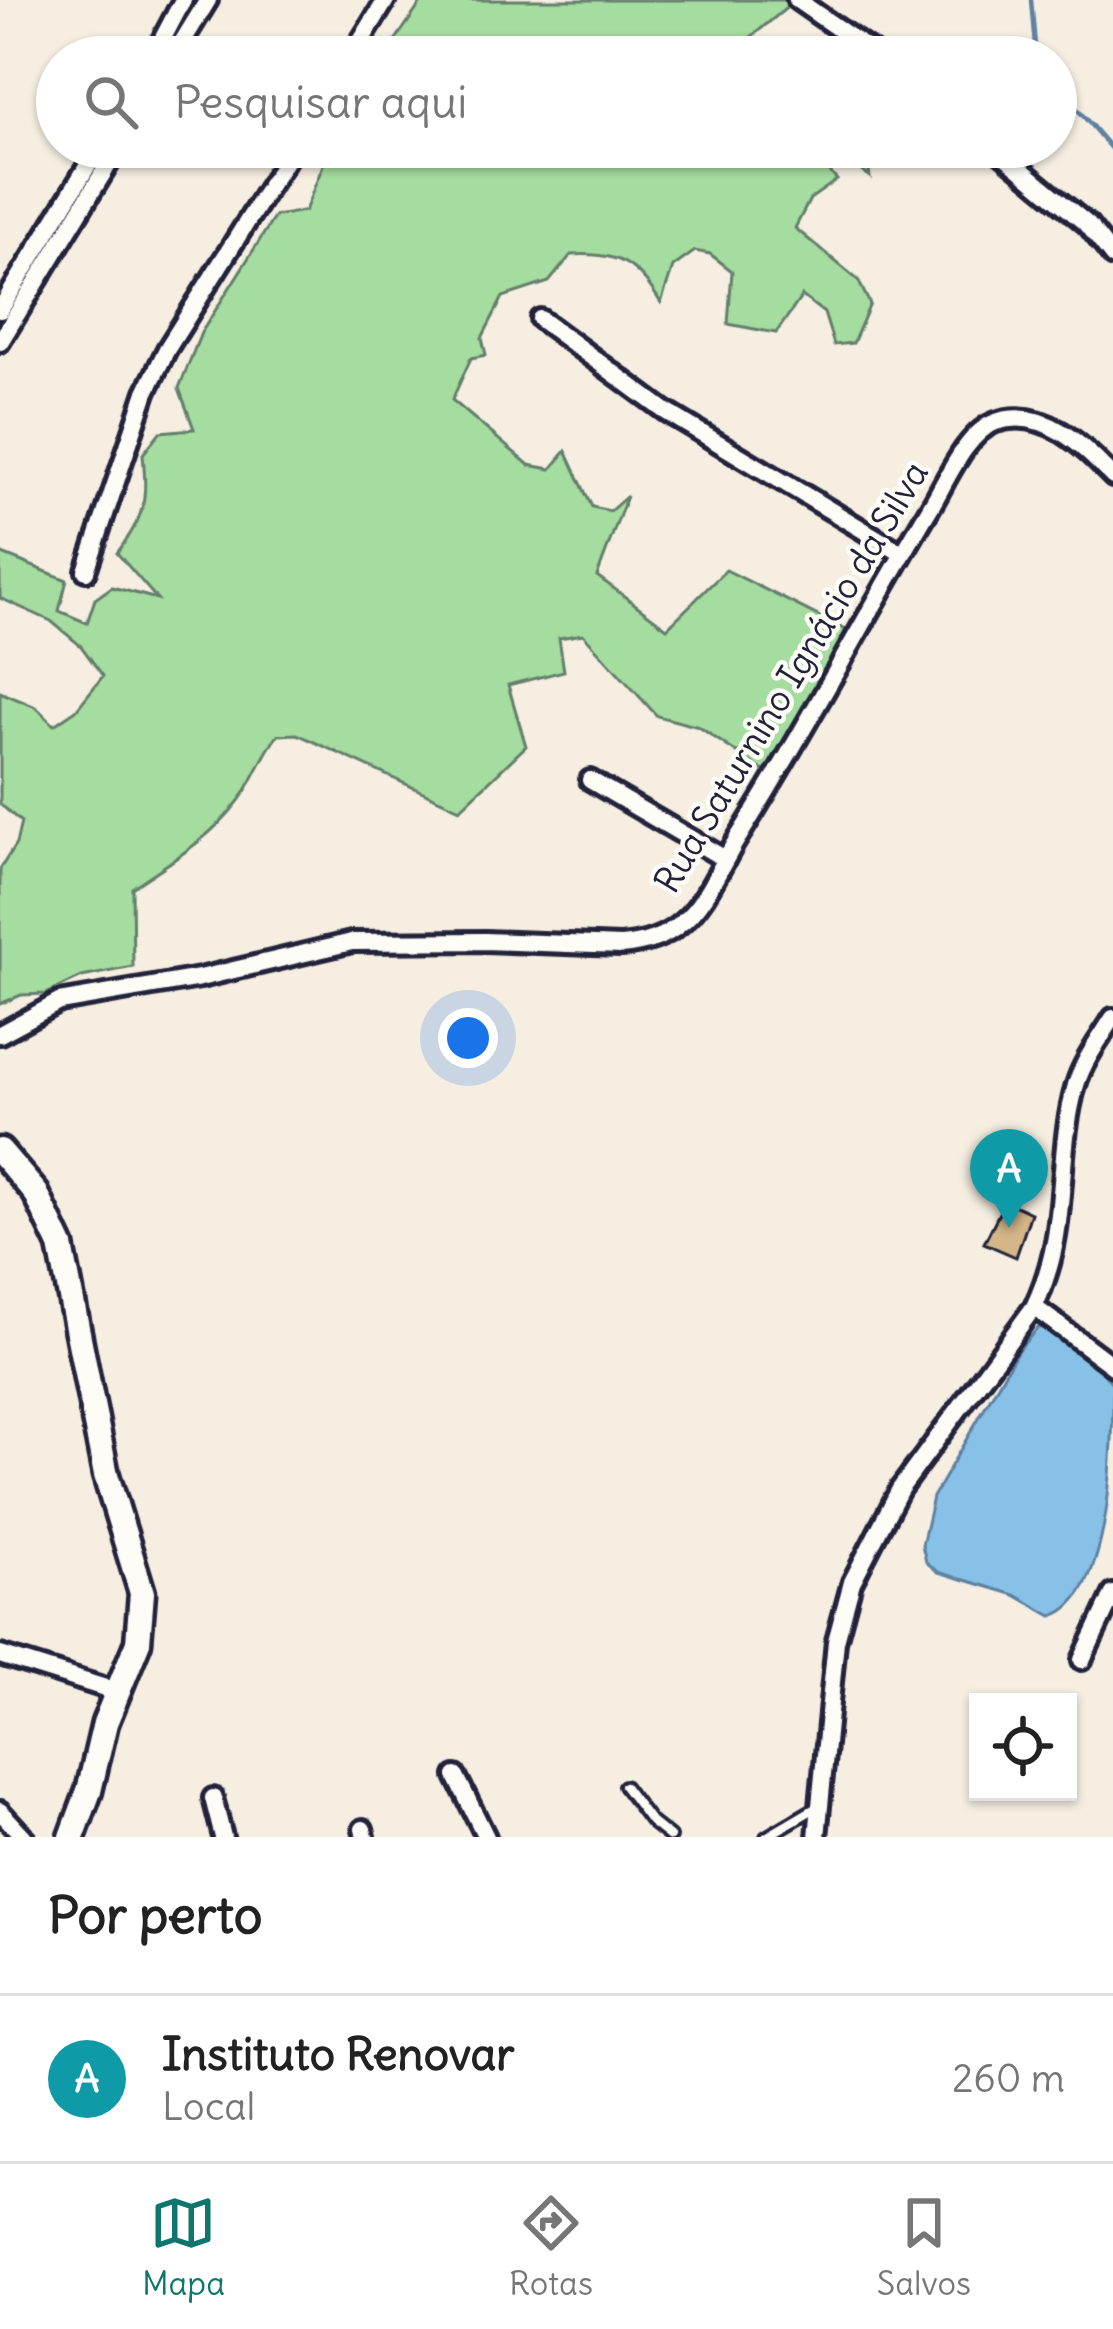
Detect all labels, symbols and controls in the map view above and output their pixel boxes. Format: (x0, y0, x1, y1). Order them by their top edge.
search box (36, 36, 1077, 168)
icon: search (78, 69, 144, 135)
text: Pesquisar aqui (174, 74, 467, 130)
street label: Rua Saturnino Ignácio da Silva (644, 453, 938, 901)
your location (438, 1008, 498, 1068)
pin: A (970, 1129, 1048, 1228)
map controls (969, 1693, 1077, 1801)
button: locate (969, 1693, 1077, 1801)
text: Por perto (48, 1883, 262, 1947)
text: Instituto Renovar (162, 2026, 515, 2082)
text: A (74, 2054, 100, 2103)
text: 260 m (952, 2054, 1065, 2103)
text: Local (162, 2082, 255, 2131)
tab: Mapa (142, 2190, 225, 2304)
tab: Rotas (509, 2190, 593, 2304)
tab: Salvos (877, 2190, 971, 2304)

